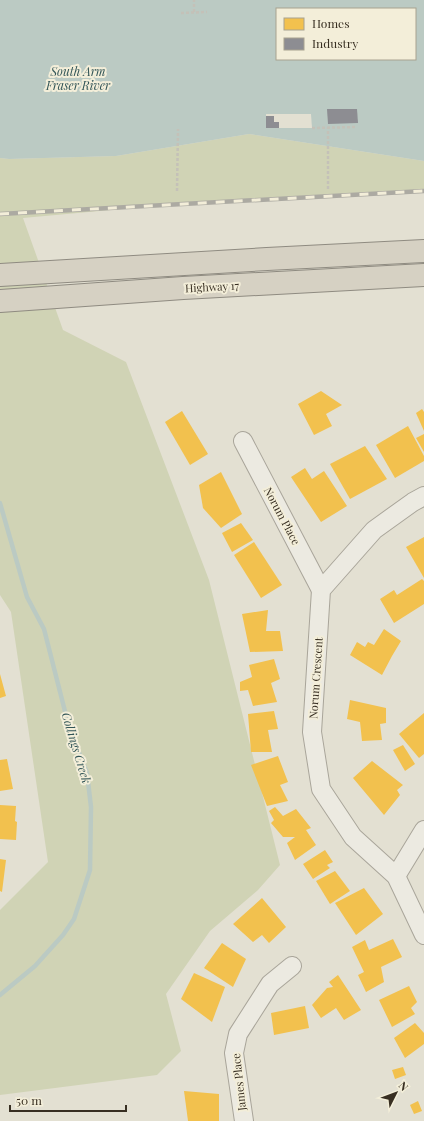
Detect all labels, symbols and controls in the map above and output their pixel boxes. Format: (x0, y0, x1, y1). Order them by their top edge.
legend (276, 8, 416, 60)
text: Homes (312, 15, 350, 31)
text: Industry (312, 35, 358, 51)
water label: South Arm Fraser River (45, 63, 111, 93)
street label: Highway 17 (185, 278, 240, 295)
street label: Norum Place (261, 484, 304, 548)
street label: Norum Crescent (305, 637, 326, 719)
water label: Collings Creek (59, 710, 95, 785)
street label: James Place (228, 1052, 249, 1113)
north arrow (376, 1073, 416, 1113)
text: N (396, 1078, 412, 1094)
scale bar (10, 1087, 126, 1113)
text: 50 m (16, 1092, 42, 1108)

